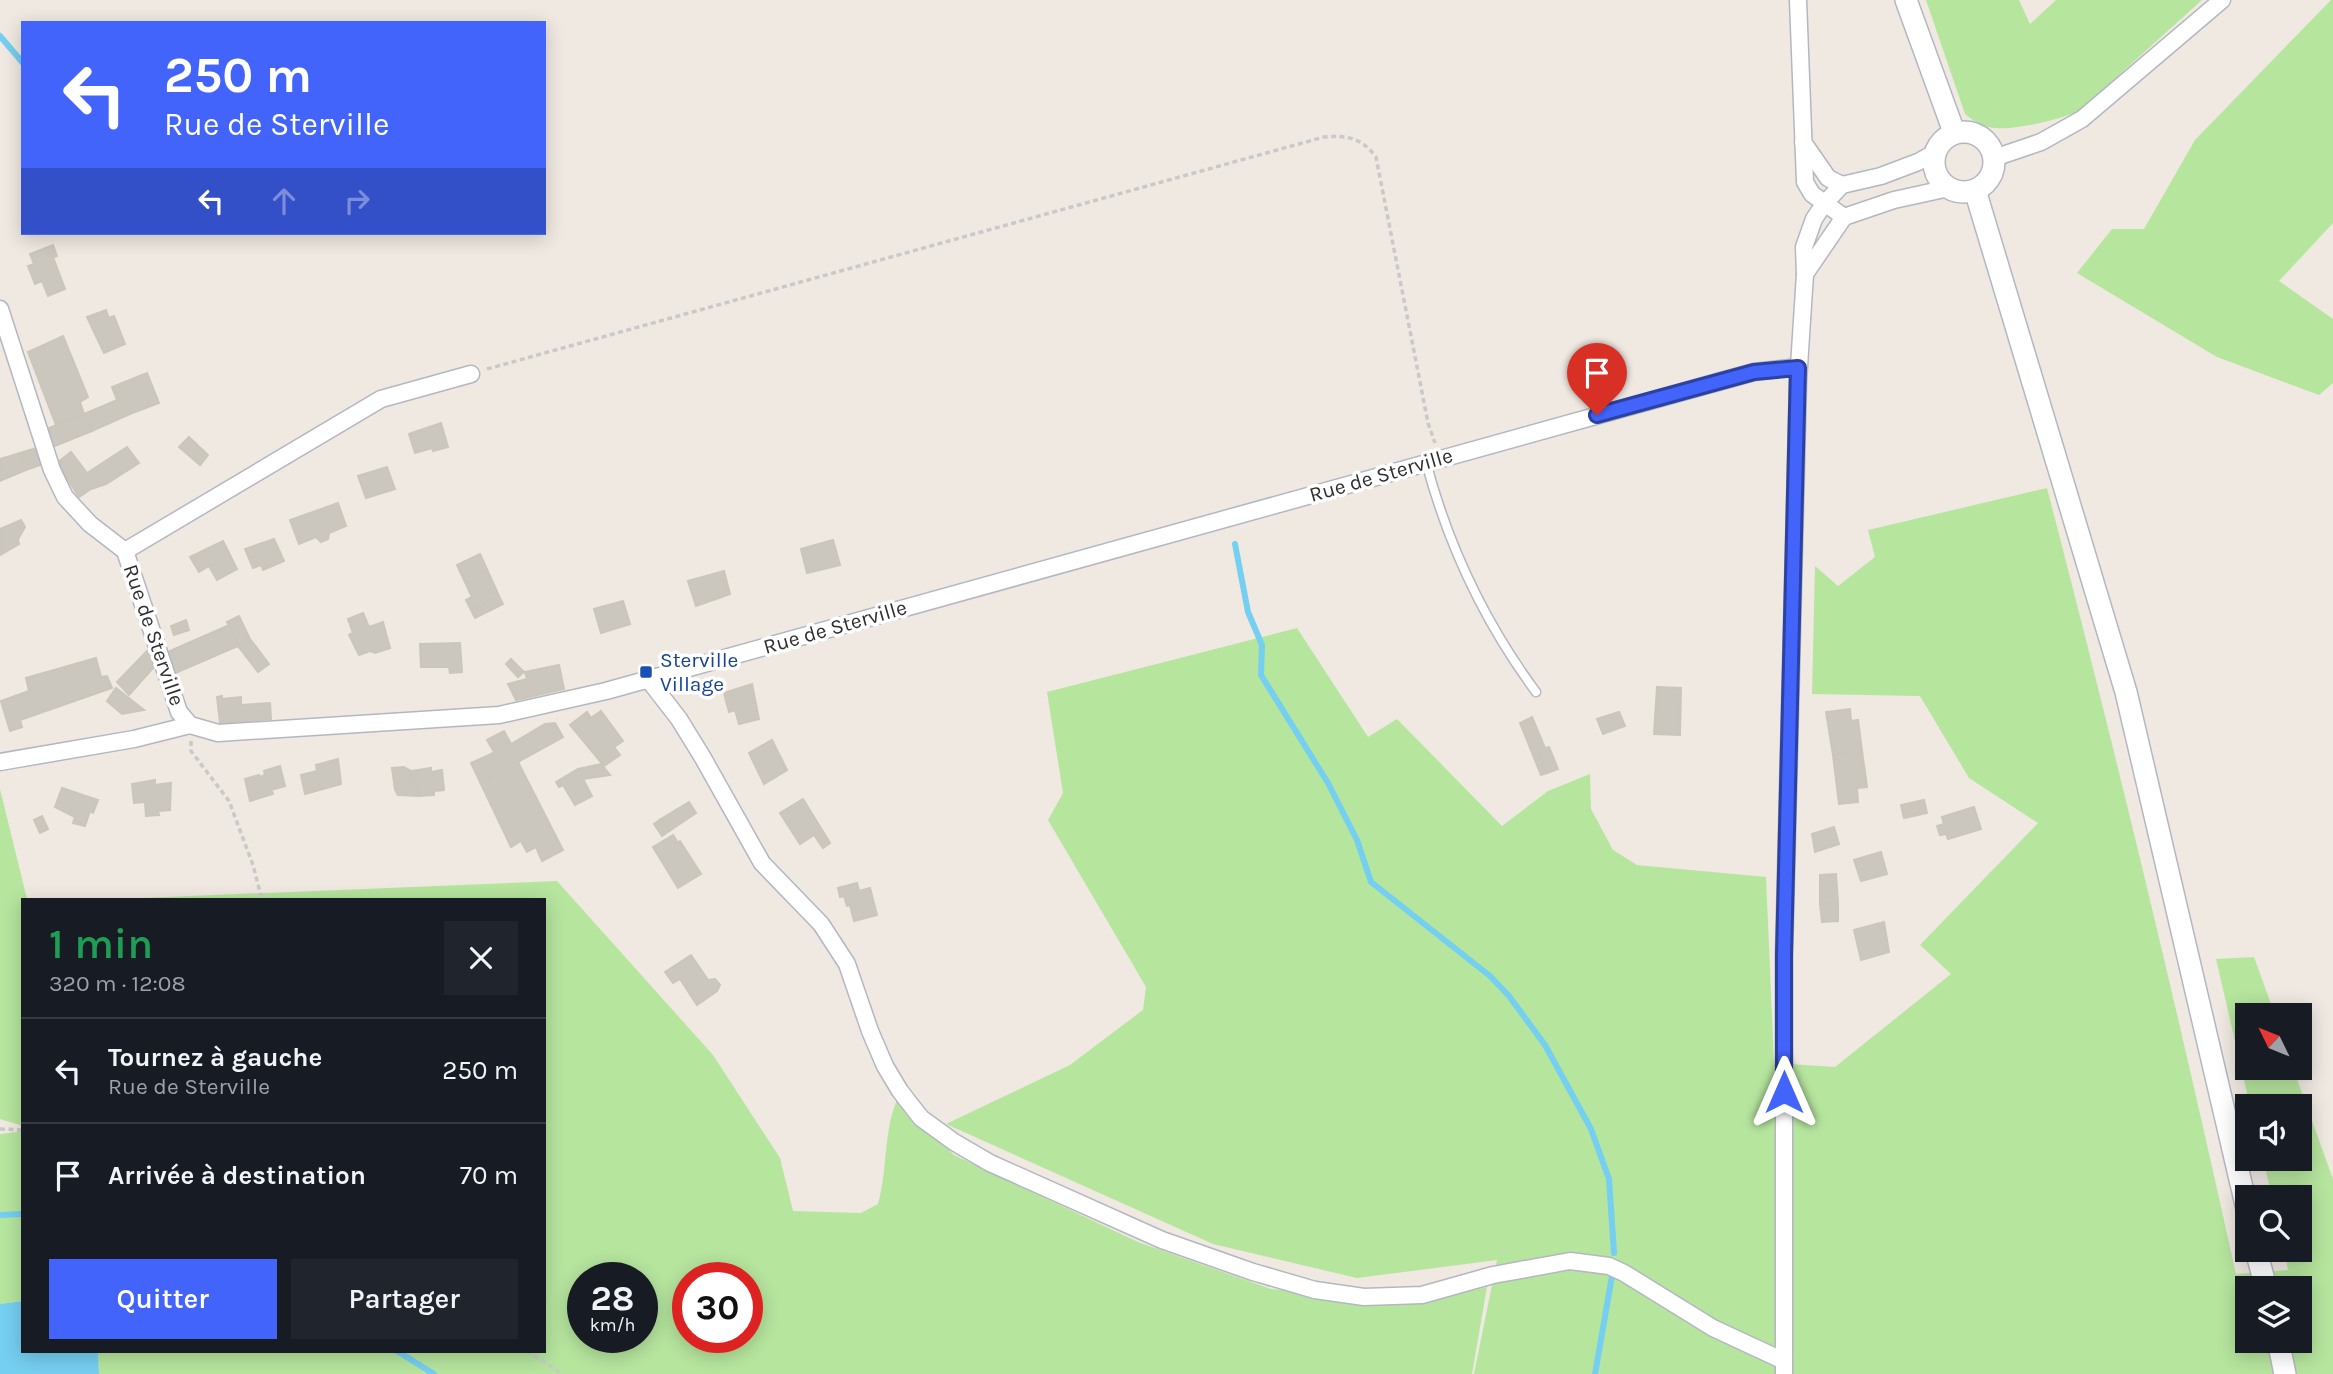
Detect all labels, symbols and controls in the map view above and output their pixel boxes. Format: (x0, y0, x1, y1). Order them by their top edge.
text: 250 m (164, 47, 312, 104)
icon: left (49, 49, 140, 140)
text: Rue de Sterville (164, 106, 389, 143)
icon: left (192, 182, 230, 220)
icon: ahead (265, 182, 303, 220)
icon: right (338, 182, 376, 220)
pin (1567, 343, 1627, 415)
icon: arrive (1578, 354, 1616, 392)
street label: Rue de Sterville (1307, 443, 1455, 507)
street label: Rue de Sterville (119, 561, 189, 709)
street label: Rue de Sterville (761, 595, 909, 659)
place label: Sterville Village (660, 648, 738, 696)
marker: Sterville Village (638, 664, 654, 680)
text: 1 min (49, 919, 153, 969)
button: close (444, 921, 518, 995)
text: 320 m · 12:08 (49, 970, 186, 997)
north arrow (2235, 1003, 2312, 1080)
map controls (2235, 1003, 2312, 1353)
text: Tournez à gauche (108, 1042, 322, 1073)
icon: left (49, 1052, 87, 1090)
text: 250 m (442, 1055, 518, 1086)
position arrow (1747, 1055, 1821, 1129)
text: Rue de Sterville (108, 1073, 270, 1100)
button: sound (2235, 1094, 2312, 1171)
icon: arrive (49, 1157, 87, 1195)
text: Arrivée à destination (108, 1160, 366, 1191)
text: 70 m (460, 1160, 518, 1191)
button: search (2235, 1185, 2312, 1262)
button: Quitter (49, 1259, 277, 1339)
button: Partager (291, 1259, 518, 1339)
speed limit sign: 30 (672, 1262, 763, 1353)
button: layers (2235, 1276, 2312, 1353)
text: 28 (591, 1278, 634, 1319)
text: km/h (590, 1314, 635, 1336)

